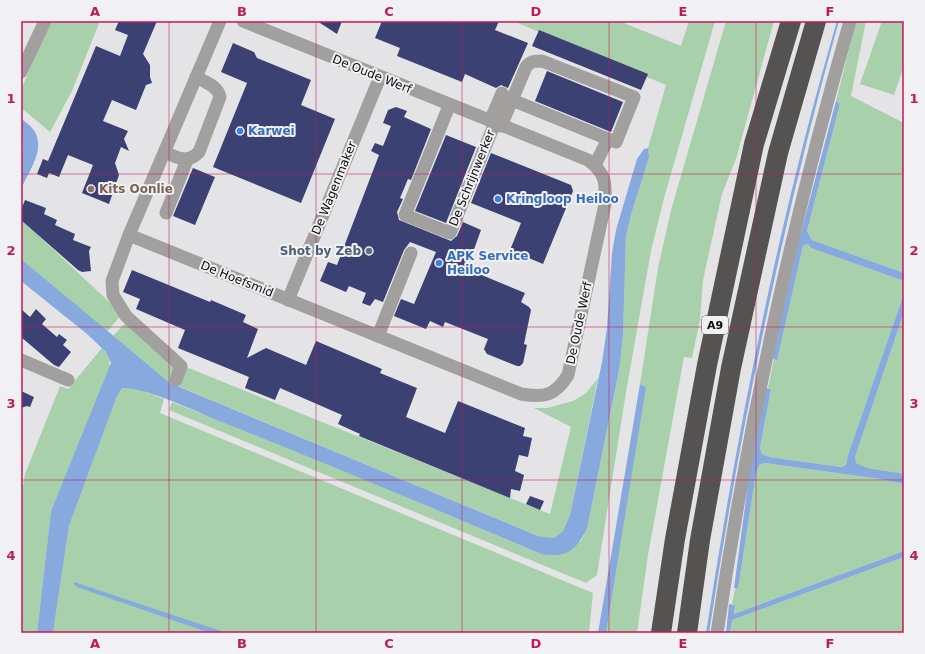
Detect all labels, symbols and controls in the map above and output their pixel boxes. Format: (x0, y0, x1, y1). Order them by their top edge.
text: A (90, 4, 100, 19)
text: B (237, 4, 247, 19)
text: C (384, 4, 394, 19)
text: D (531, 4, 542, 19)
text: E (679, 4, 687, 19)
text: F (826, 4, 834, 19)
street label: De Oude Werf (330, 52, 414, 97)
text: 1 (6, 91, 16, 106)
text: 1 (909, 91, 919, 106)
place label: Karwei (248, 124, 295, 138)
marker: Karwei (235, 126, 245, 136)
street label: De Schrijnwerker (446, 128, 498, 228)
street label: De Wagenmaker (309, 139, 359, 237)
place label: Kits Oonlie (99, 182, 173, 196)
marker: Kits Oonlie (86, 184, 96, 194)
place label: Kringloop Heiloo (506, 192, 619, 206)
marker: Kringloop Heiloo (493, 194, 503, 204)
text: 2 (6, 243, 16, 258)
text: 2 (909, 243, 919, 258)
place label: Shot by Zeb (280, 244, 361, 258)
marker: Shot by Zeb (364, 246, 374, 256)
place label: APK Service Heiloo (447, 249, 528, 277)
street label: De Hoefsmid (199, 258, 275, 300)
marker: APK Service Heiloo (434, 258, 444, 268)
street label: De Oude Werf (563, 280, 595, 366)
road number: A9 (702, 316, 728, 334)
text: 3 (6, 396, 16, 411)
text: 3 (909, 396, 919, 411)
text: 4 (6, 548, 16, 563)
text: 4 (909, 548, 919, 563)
text: A (90, 636, 100, 651)
text: B (237, 636, 247, 651)
text: C (384, 636, 394, 651)
text: D (531, 636, 542, 651)
text: E (679, 636, 687, 651)
text: F (826, 636, 834, 651)

